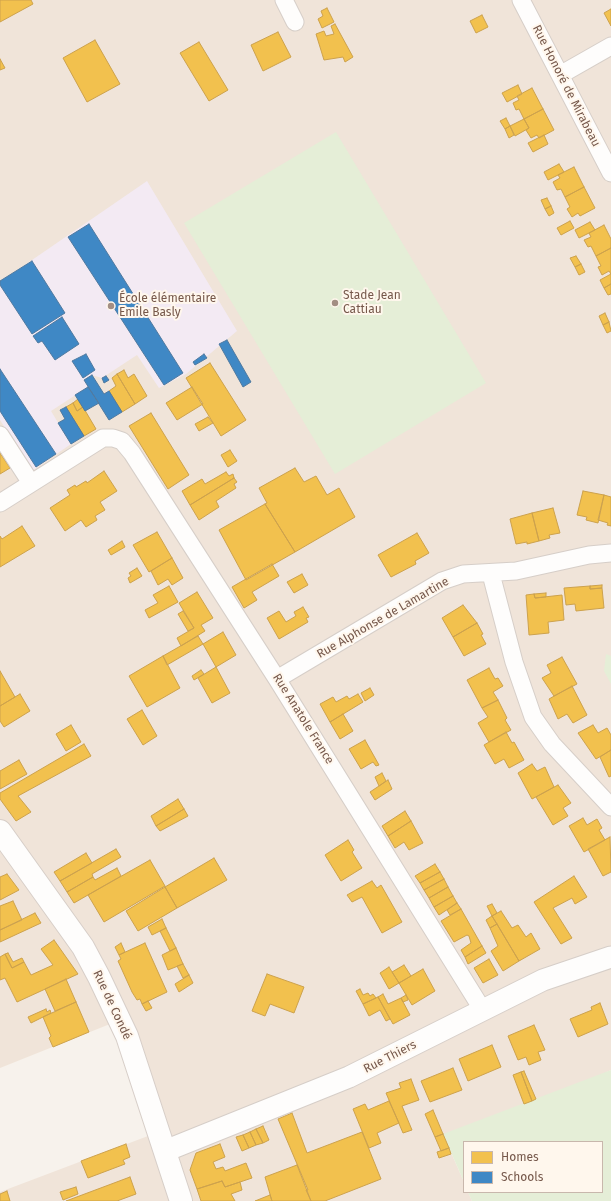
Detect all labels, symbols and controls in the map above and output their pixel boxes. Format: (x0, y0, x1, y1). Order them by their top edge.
street label: Rue Honoré de Mirabeau (529, 23, 603, 149)
place label: Stade Jean Cattiau (343, 289, 401, 317)
place label: École élémentaire Emile Basly (119, 292, 216, 320)
marker: Stade Jean Cattiau (330, 298, 340, 308)
marker: École élémentaire Emile Basly (106, 301, 116, 311)
street label: Rue Alphonse de Lamartine (314, 574, 452, 662)
street label: Rue Anatole France (269, 671, 337, 767)
street label: Rue de Condé (90, 968, 134, 1042)
street label: Rue Thiers (361, 1038, 419, 1076)
legend (463, 1141, 603, 1193)
text: Homes (501, 1150, 539, 1164)
text: Schools (501, 1170, 543, 1184)

